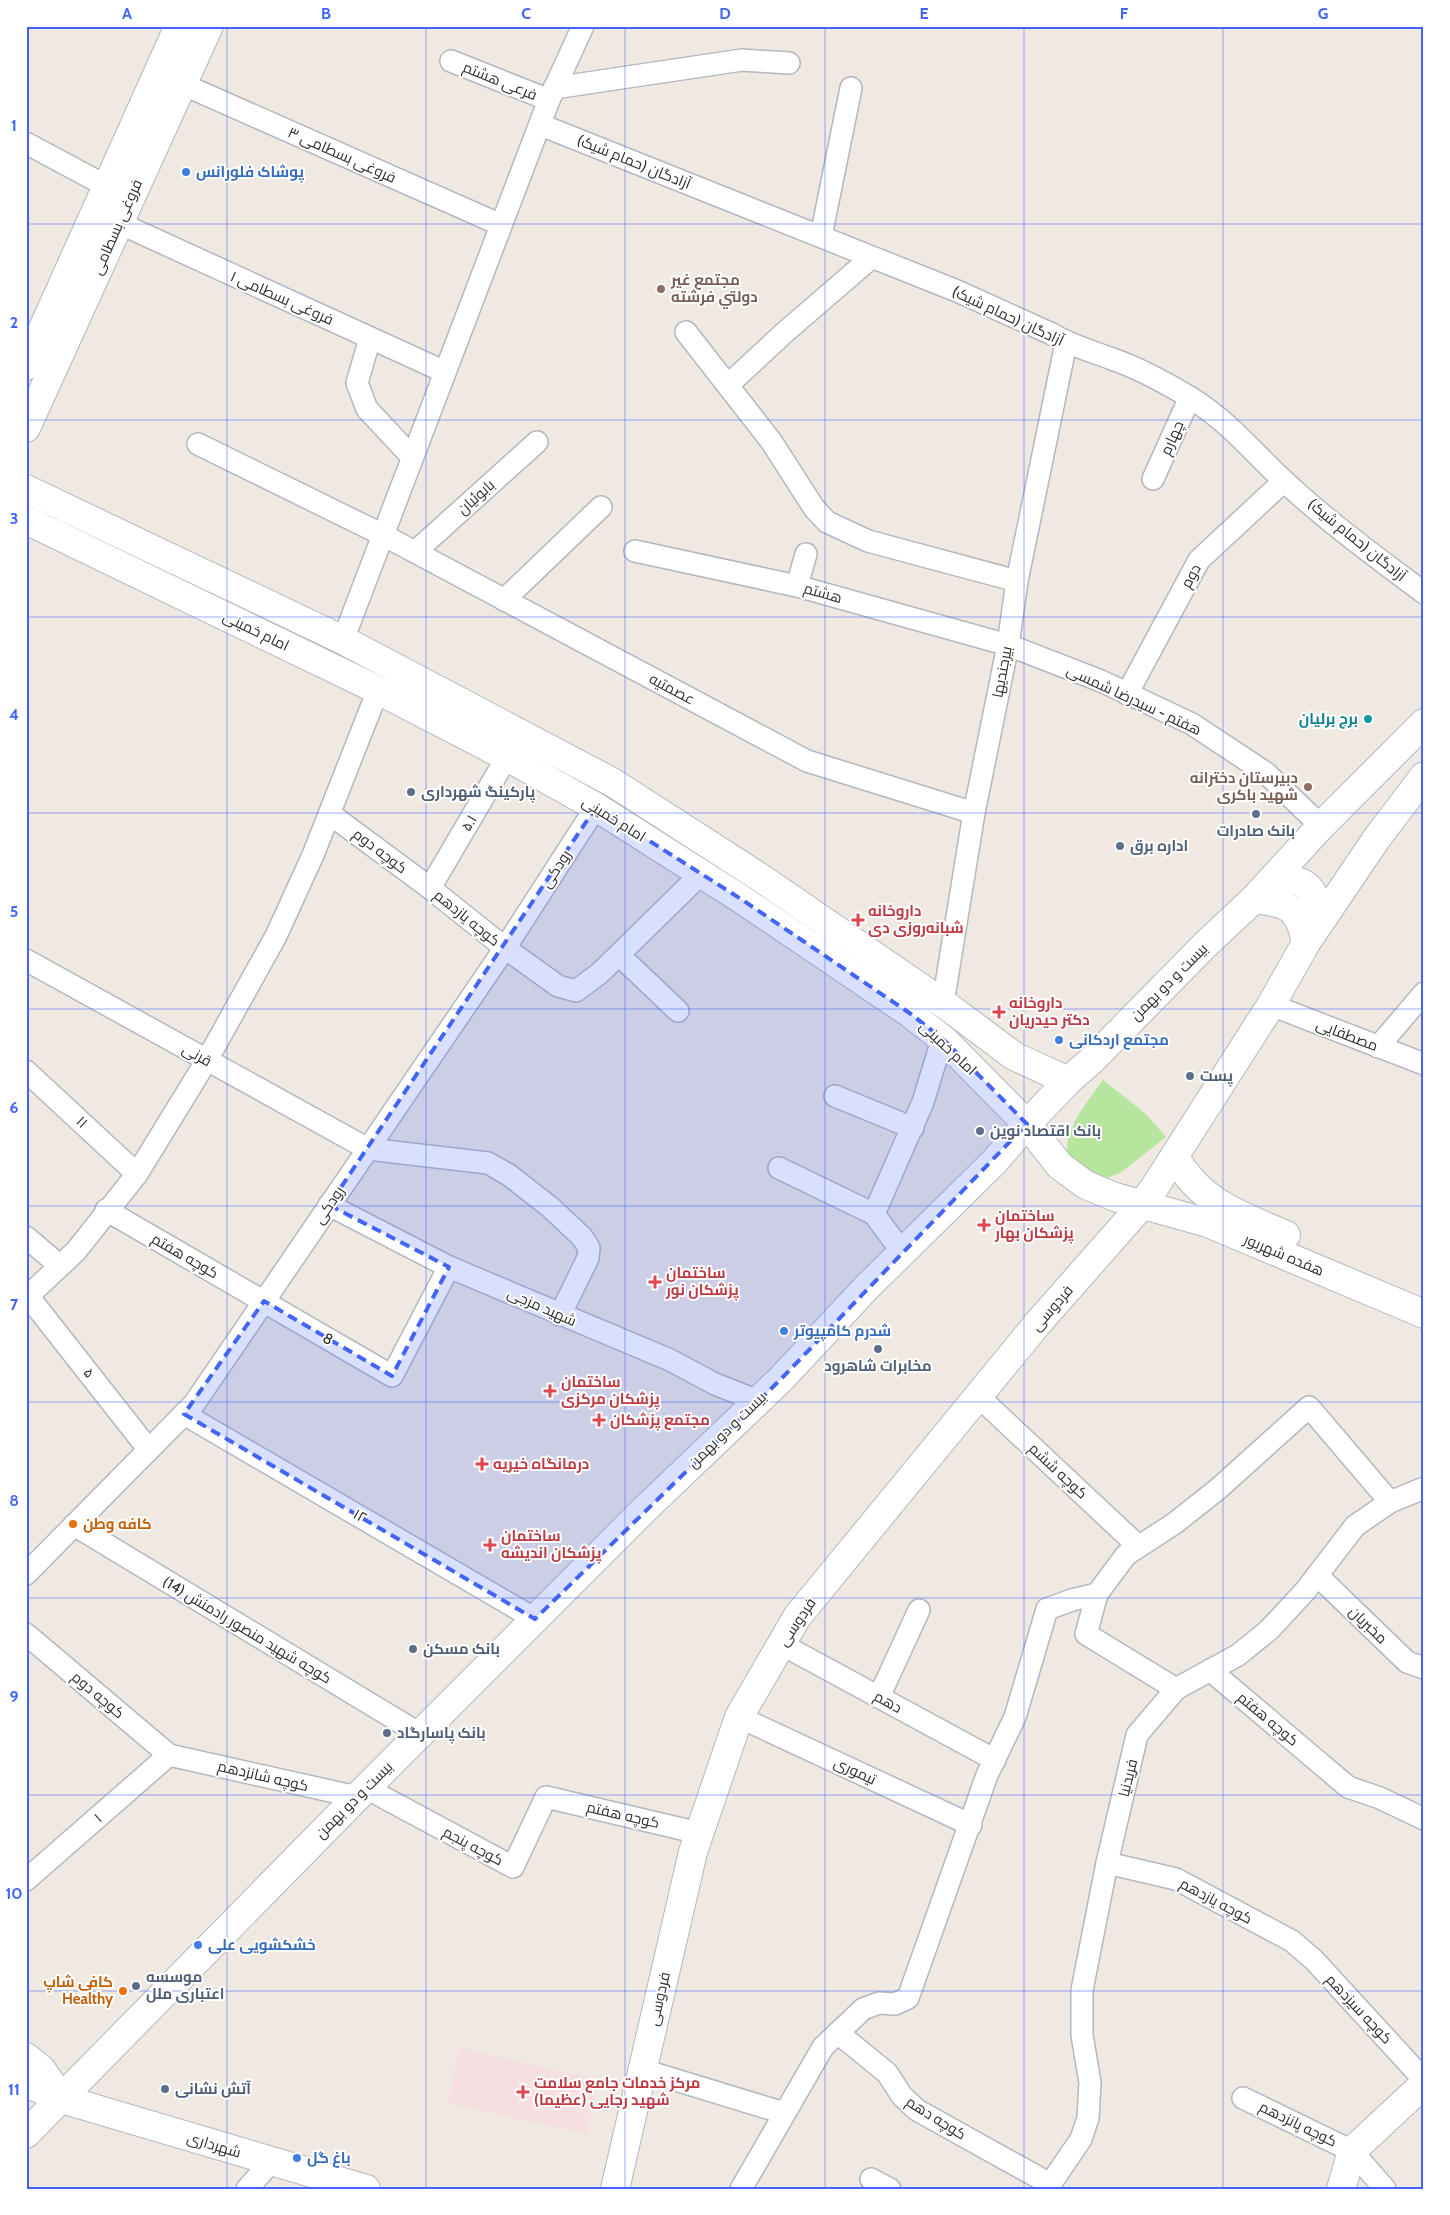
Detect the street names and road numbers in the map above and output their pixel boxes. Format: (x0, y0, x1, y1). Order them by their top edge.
street label: فرعی هشتم (460, 58, 540, 105)
street label: فروغی بسطامی ۳ (285, 123, 399, 188)
street label: آزادگان (حمام شیک) (574, 131, 694, 194)
street label: فروغی بسطامی (88, 176, 147, 278)
street label: فروغی بسطامی ۱ (227, 267, 336, 330)
street label: آزادگان (حمام شیک) (949, 282, 1067, 351)
street label: چهارم (1156, 418, 1188, 459)
street label: بابوئیان (454, 476, 499, 519)
street label: آزادگان (حمام شیک) (1304, 495, 1410, 586)
street label: دوم (1177, 561, 1206, 592)
street label: هشتم (801, 579, 844, 608)
street label: امام خمینی (220, 607, 292, 656)
street label: بیرجندیها (988, 645, 1017, 699)
street label: هفتم - سیدرضا شمسی (1063, 661, 1204, 740)
street label: عصمتیه (646, 669, 698, 709)
street label: امام خمینی (578, 792, 649, 846)
street label: ۵.۱ (457, 812, 481, 834)
street label: کوچه دوم (349, 825, 411, 878)
street label: رودکی (537, 846, 576, 892)
street label: کوچه یازدهم (430, 886, 504, 951)
street label: بیست و دو بهمن (1127, 940, 1212, 1025)
street label: مصطفایی (1313, 1015, 1381, 1056)
street label: امام خمینی (915, 1017, 980, 1080)
street label: قرنی (179, 1040, 215, 1071)
street label: ۱۱ (72, 1112, 92, 1132)
street label: رودکی (310, 1183, 349, 1228)
street label: کوچه هفتم (148, 1230, 222, 1283)
street label: هفده شهریور (1240, 1230, 1327, 1281)
street label: فردوسی (1027, 1281, 1077, 1335)
street label: شهید مزجی (504, 1284, 579, 1331)
street label: 8 (320, 1329, 336, 1349)
street label: ۵ (79, 1364, 99, 1382)
street label: بیست و دو بهمن (684, 1388, 771, 1473)
street label: کوچه ششم (1024, 1439, 1091, 1503)
street label: ۱۲ (350, 1505, 370, 1527)
street label: کوچه شهید منصور رادمنش (14) (159, 1572, 335, 1688)
street label: فردوسی (774, 1594, 821, 1650)
street label: مخبریان (1345, 1603, 1391, 1648)
street label: کوچه دوم (67, 1668, 128, 1723)
street label: دهم (870, 1687, 905, 1718)
street label: کوچه هفتم (1233, 1688, 1302, 1751)
street label: تیموری (831, 1753, 879, 1789)
street label: کوچه شانزدهم (216, 1757, 310, 1796)
street label: فریدنیا (1115, 1757, 1141, 1799)
street label: بیست و دو بهمن (312, 1758, 397, 1843)
street label: کوچه هفتم (585, 1798, 661, 1833)
street label: ۱ (90, 1810, 106, 1826)
street label: کوچه پنجم (439, 1823, 506, 1870)
street label: کوچه یازدهم (1176, 1874, 1255, 1929)
street label: فردوسی (644, 1970, 675, 2028)
street label: کوچه سیزدهم (1321, 1970, 1396, 2048)
street label: کوچه دهم (902, 2092, 969, 2144)
street label: کوچه پانزدهم (1256, 2097, 1340, 2151)
street label: شهرداری (185, 2128, 243, 2163)

